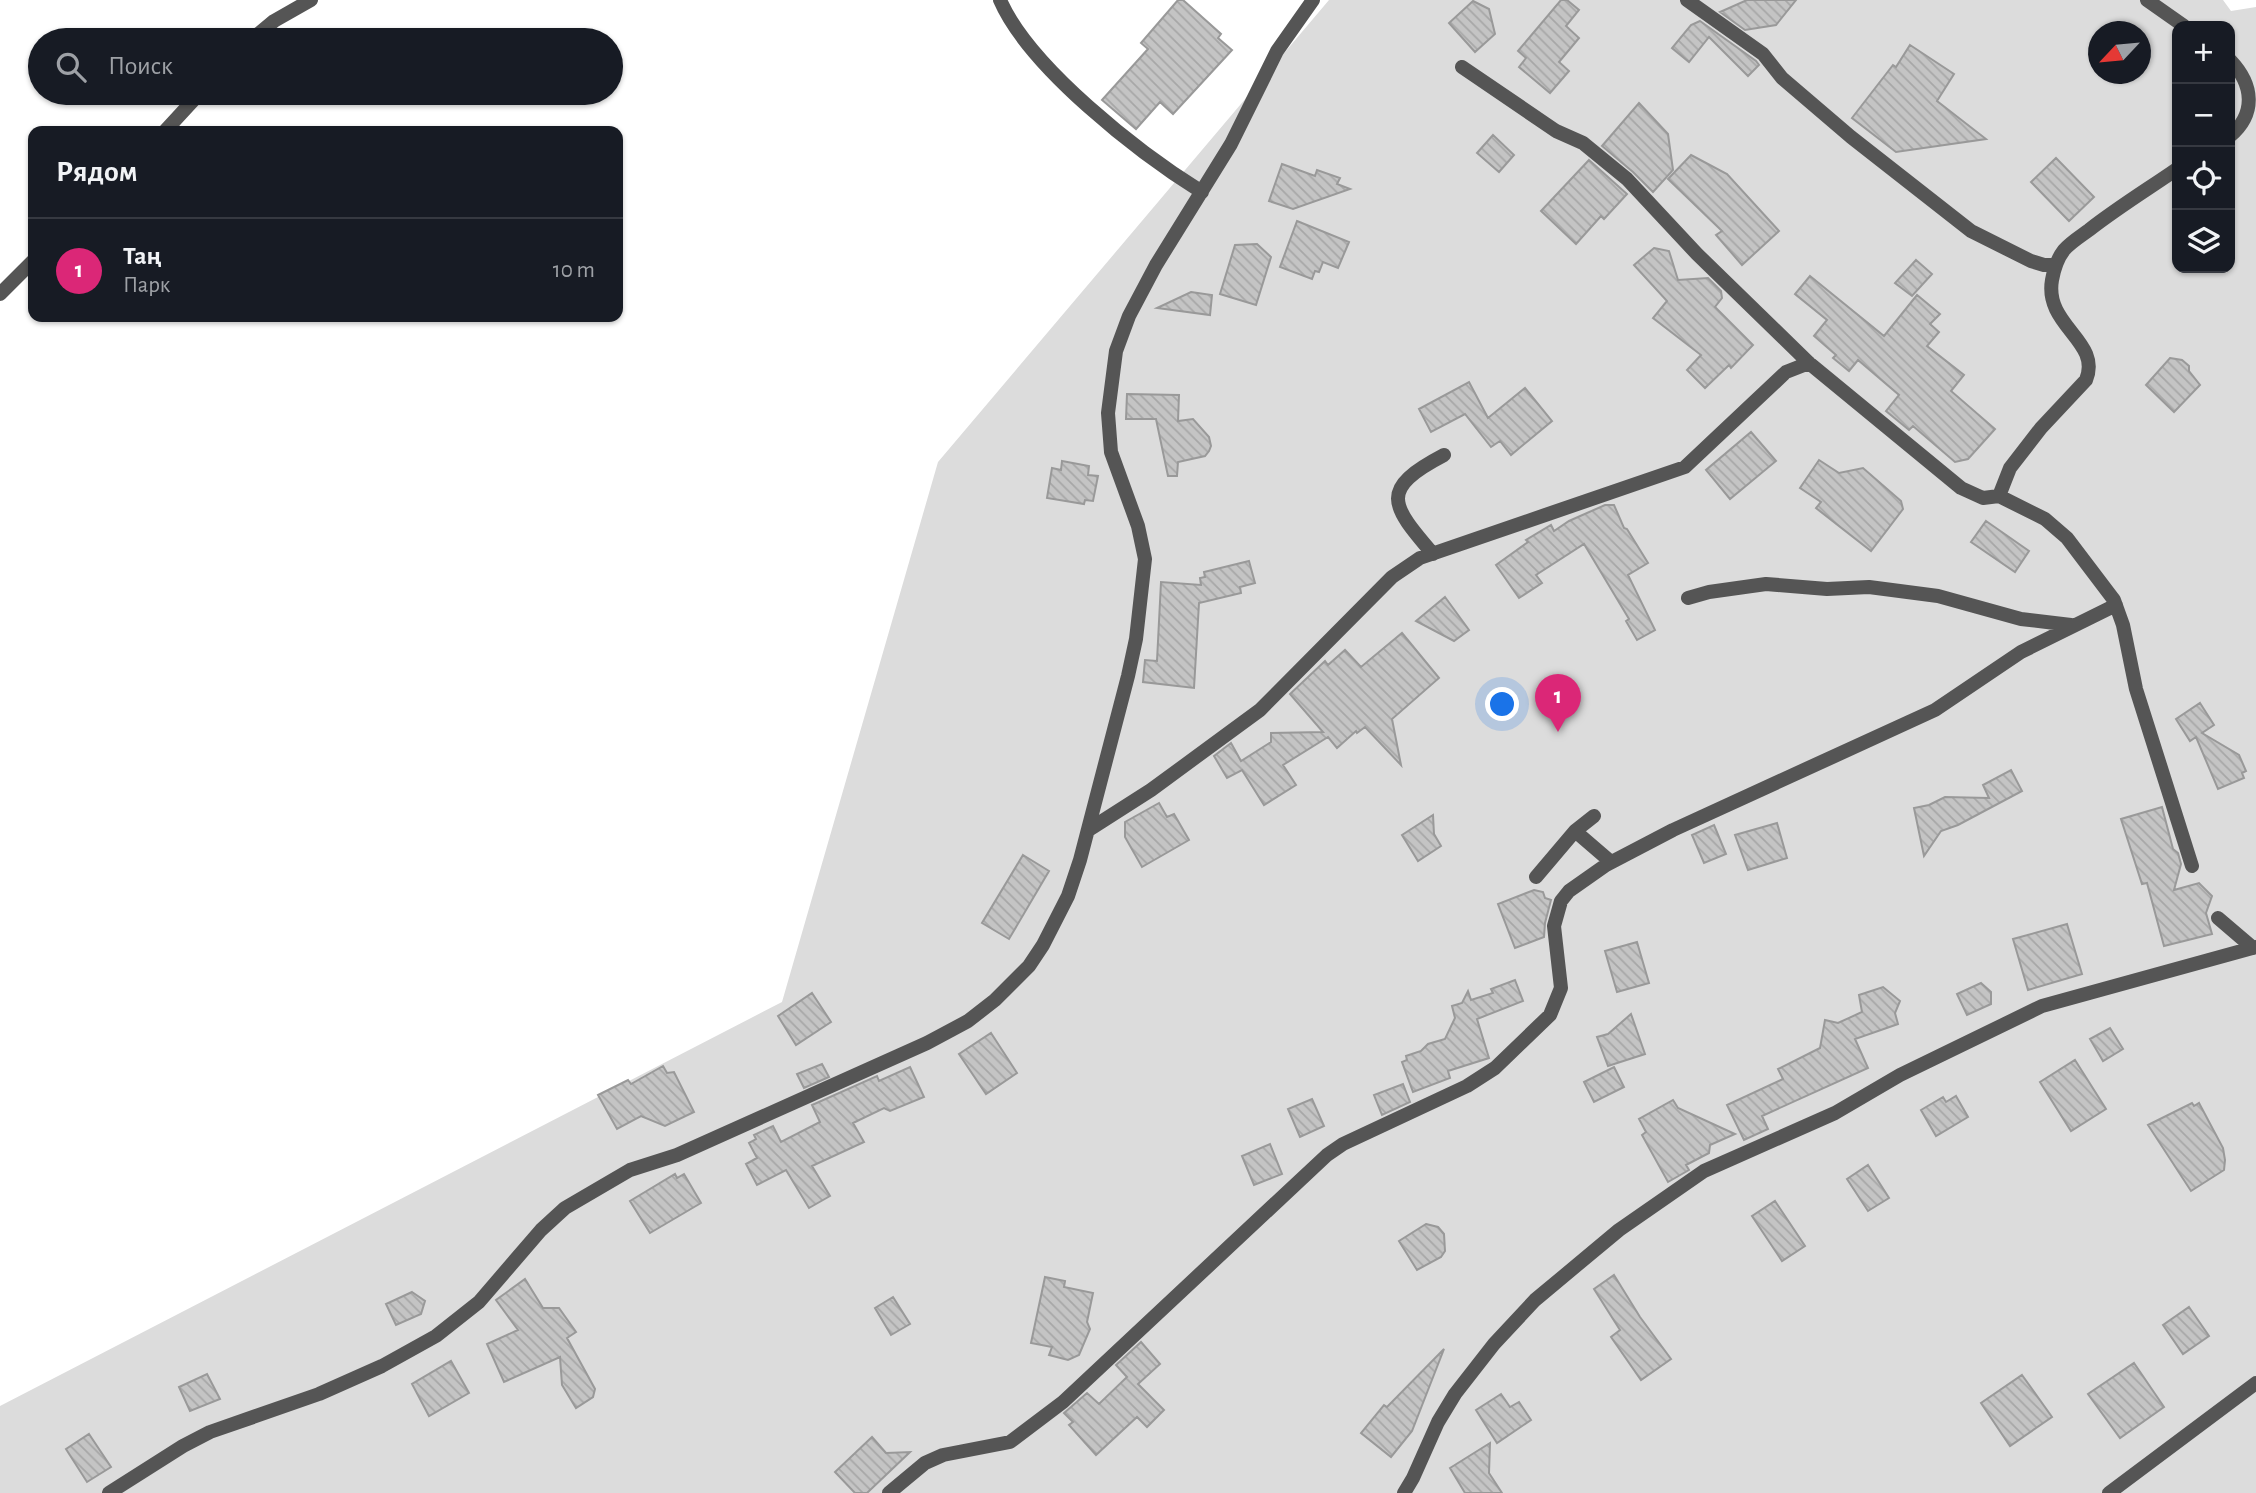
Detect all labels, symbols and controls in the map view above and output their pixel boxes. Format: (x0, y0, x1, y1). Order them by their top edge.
north arrow (2088, 21, 2151, 84)
map controls (2172, 21, 2235, 273)
button: + (2172, 21, 2235, 84)
search box (28, 28, 623, 105)
icon: search (52, 48, 90, 86)
text: Поиск (108, 53, 173, 79)
button: − (2172, 84, 2235, 147)
button: locate (2172, 147, 2235, 210)
text: Рядом (56, 157, 138, 187)
button: layers (2172, 210, 2235, 273)
text: Таң (123, 243, 161, 269)
text: 1 (75, 259, 83, 282)
text: 10 m (553, 259, 595, 282)
text: Парк (123, 274, 170, 297)
pin: 1 (1535, 674, 1581, 732)
your location (1485, 687, 1519, 721)

